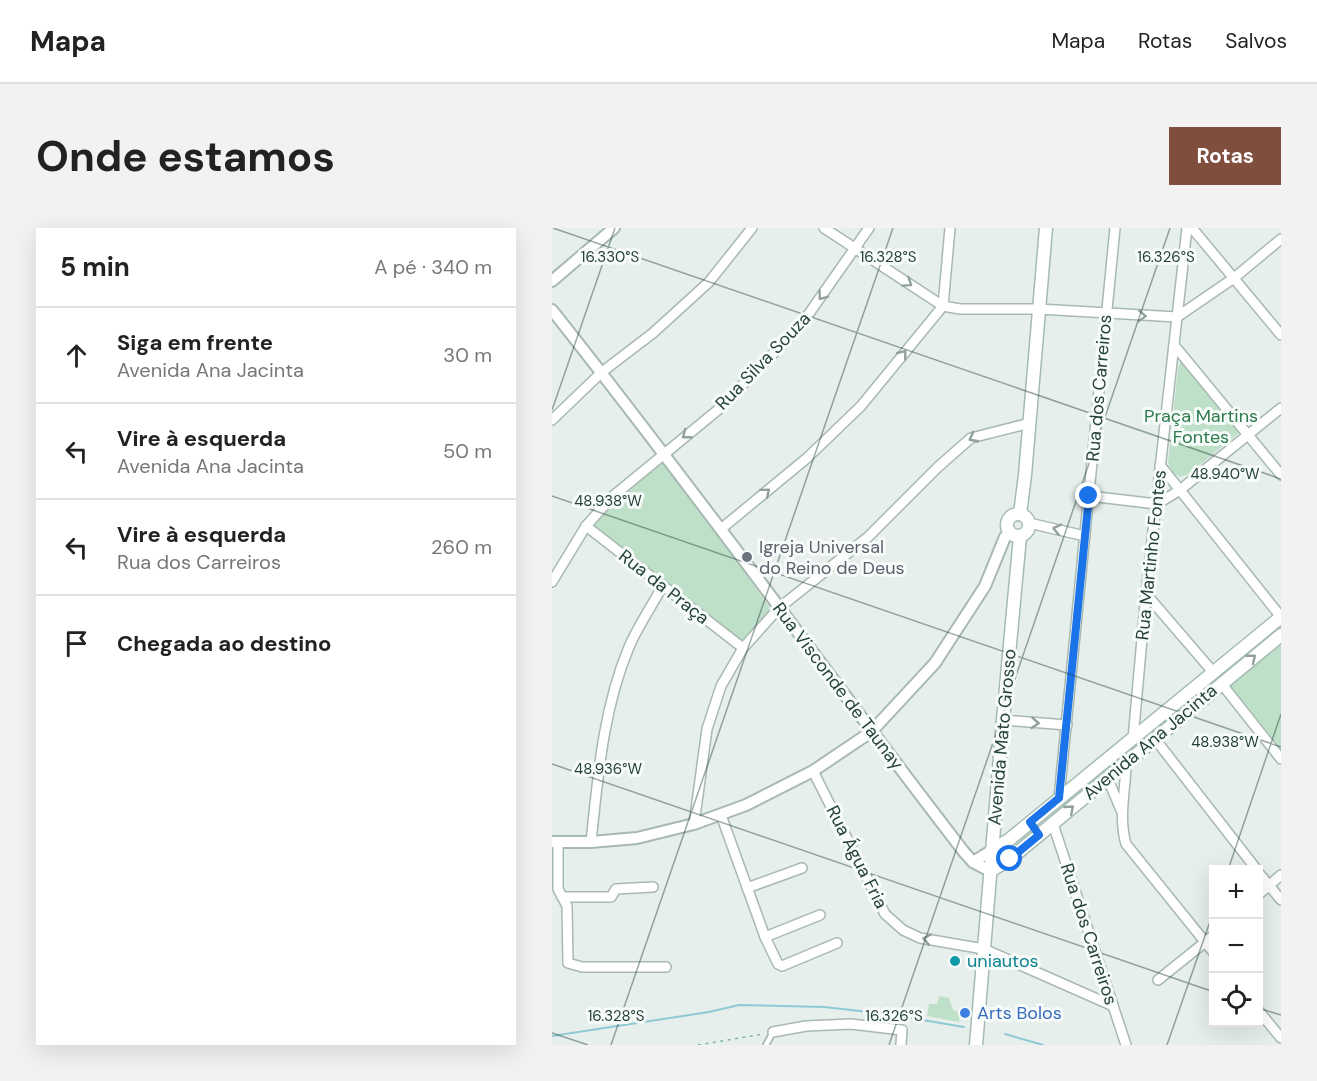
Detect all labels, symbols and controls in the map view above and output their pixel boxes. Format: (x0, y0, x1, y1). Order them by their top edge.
text: Mapa (30, 23, 106, 60)
text: Mapa (1051, 27, 1105, 55)
text: Rotas (1138, 27, 1192, 55)
text: Salvos (1225, 27, 1287, 55)
button: Rotas (1169, 127, 1281, 185)
text: Onde estamos (36, 129, 335, 184)
text: 16.330°S (581, 247, 639, 267)
text: 16.328°S (860, 247, 917, 267)
text: 16.326°S (1137, 247, 1195, 267)
text: 5 min (60, 250, 130, 284)
text: A pé · 340 m (374, 254, 492, 280)
one-way arrow (902, 276, 913, 287)
one-way arrow (818, 289, 829, 300)
street label: Rua Silva Souza (710, 307, 816, 415)
one-way arrow (1137, 310, 1146, 322)
street label: Rua dos Carreiros (1081, 313, 1117, 463)
text: Siga em frente (117, 328, 273, 357)
icon: ahead (60, 339, 93, 372)
text: 30 m (443, 342, 492, 368)
one-way arrow (896, 350, 907, 361)
text: Avenida Ana Jacinta (117, 357, 304, 383)
park label: Praça Martins Fontes (1144, 404, 1258, 449)
text: Vire à esquerda (117, 424, 286, 453)
one-way arrow (682, 427, 693, 438)
one-way arrow (969, 431, 980, 443)
icon: left (60, 435, 93, 468)
text: 50 m (443, 438, 492, 464)
text: Avenida Ana Jacinta (117, 453, 304, 479)
text: 48.940°W (1190, 464, 1260, 484)
street label: Rua Martinho Fontes (1130, 469, 1172, 641)
route end (1075, 482, 1101, 508)
one-way arrow (759, 488, 770, 499)
text: 48.938°W (574, 491, 642, 511)
text: Vire à esquerda (117, 520, 286, 549)
one-way arrow (1052, 523, 1062, 536)
icon: left (60, 531, 93, 564)
text: 260 m (431, 534, 492, 560)
place label: Igreja Universal do Reino de Deus (759, 535, 905, 580)
street label: Rua da Praça (614, 544, 714, 630)
text: Rua dos Carreiros (117, 549, 281, 575)
marker: Igreja Universal do Reino de Deus (740, 550, 754, 564)
street label: Rua Visconde de Taunay (767, 597, 909, 775)
icon: arrive (60, 627, 93, 660)
text: Chegada ao destino (117, 629, 331, 658)
street label: Avenida Mato Grosso (982, 648, 1022, 826)
one-way arrow (1245, 655, 1256, 666)
street label: Avenida Ana Jacinta (1078, 679, 1222, 805)
one-way arrow (1030, 716, 1039, 729)
text: 48.938°W (1191, 732, 1259, 752)
text: 48.936°W (574, 759, 642, 779)
street label: Rua Água Fria (821, 801, 893, 913)
one-way arrow (1063, 805, 1074, 816)
route start (996, 845, 1022, 871)
street label: Rua dos Carreiros (1055, 860, 1123, 1008)
map controls (1209, 865, 1263, 1027)
button: + (1209, 865, 1263, 919)
button: − (1209, 919, 1263, 973)
one-way arrow (922, 933, 932, 946)
place label: uniautos (967, 949, 1039, 973)
marker: uniautos (948, 954, 962, 968)
button: locate (1209, 973, 1263, 1027)
place label: Arts Bolos (977, 1001, 1062, 1025)
text: 16.328°S (588, 1006, 645, 1026)
text: 16.326°S (865, 1006, 923, 1026)
marker: Arts Bolos (958, 1006, 972, 1020)

